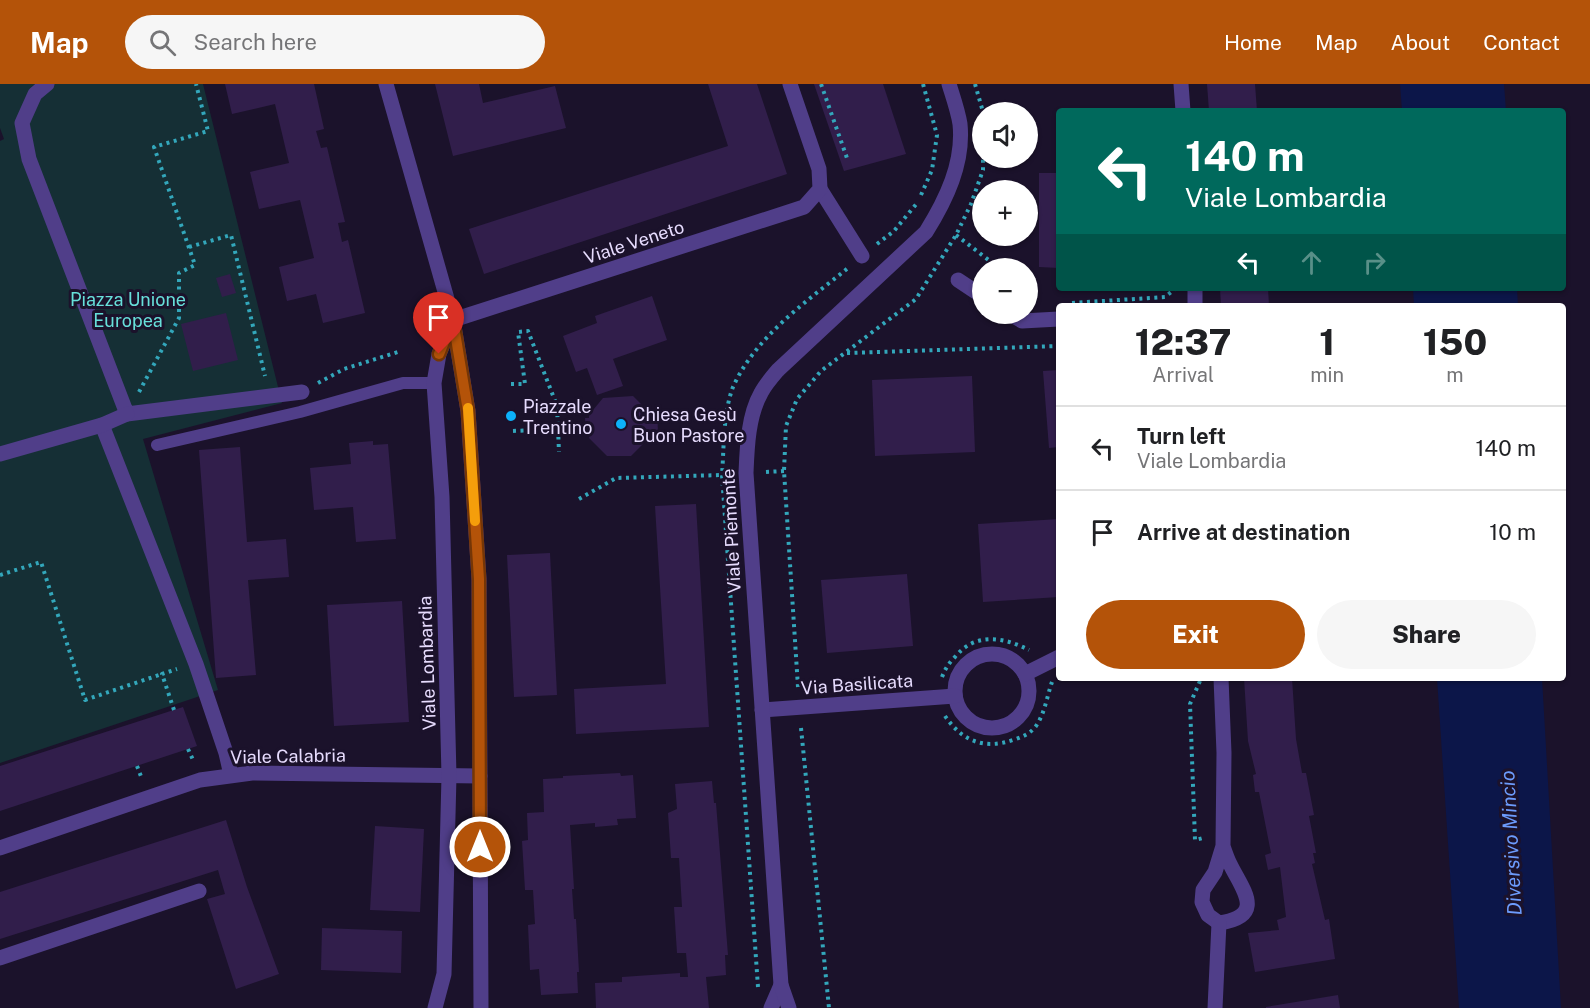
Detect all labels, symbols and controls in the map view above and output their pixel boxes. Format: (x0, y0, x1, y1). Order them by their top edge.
search box (125, 15, 545, 69)
text: Map (30, 26, 89, 59)
icon: search (146, 26, 179, 59)
text: Search here (194, 29, 317, 55)
text: Home (1224, 30, 1282, 55)
text: Map (1315, 30, 1358, 55)
text: About (1391, 30, 1450, 55)
text: Contact (1483, 30, 1560, 55)
map controls (972, 102, 1038, 324)
button: sound (972, 102, 1038, 168)
text: 140 m (1185, 131, 1305, 180)
icon: left (1086, 132, 1164, 210)
button: + (972, 180, 1038, 246)
text: Viale Lombardia (1185, 181, 1387, 213)
street label: Viale Veneto (581, 216, 687, 268)
icon: left (1232, 246, 1265, 279)
icon: ahead (1295, 246, 1328, 279)
icon: right (1358, 246, 1391, 279)
button: − (972, 258, 1038, 324)
park label: Piazza Unione Europea (70, 289, 186, 331)
pin (413, 292, 464, 354)
icon: arrive (422, 301, 455, 334)
text: 12:37 (1135, 321, 1231, 363)
text: 1 (1319, 321, 1335, 363)
text: 150 (1423, 321, 1487, 363)
text: Arrival (1152, 363, 1214, 387)
text: min (1310, 363, 1344, 387)
text: m (1446, 363, 1464, 387)
place label: Piazzale Trentino (523, 396, 592, 438)
place label: Chiesa Gesù Buon Pastore (633, 404, 745, 446)
marker: Piazzale Trentino (504, 409, 518, 423)
marker: Chiesa Gesù Buon Pastore (614, 417, 628, 431)
text: Turn left (1137, 423, 1226, 449)
icon: left (1086, 432, 1119, 465)
text: 140 m (1475, 435, 1536, 461)
text: Viale Lombardia (1137, 449, 1286, 473)
street label: Viale Piemonte (717, 468, 745, 594)
icon: arrive (1086, 516, 1119, 549)
text: Arrive at destination (1137, 519, 1350, 545)
text: 10 m (1489, 519, 1536, 545)
street label: Viale Lombardia (414, 595, 440, 731)
button: Exit (1086, 600, 1305, 669)
button: Share (1317, 600, 1536, 669)
street label: Via Basilicata (800, 670, 914, 698)
street label: Viale Calabria (230, 744, 346, 768)
water label: Diversivo Mincio (1495, 770, 1527, 916)
position arrow (448, 815, 512, 879)

